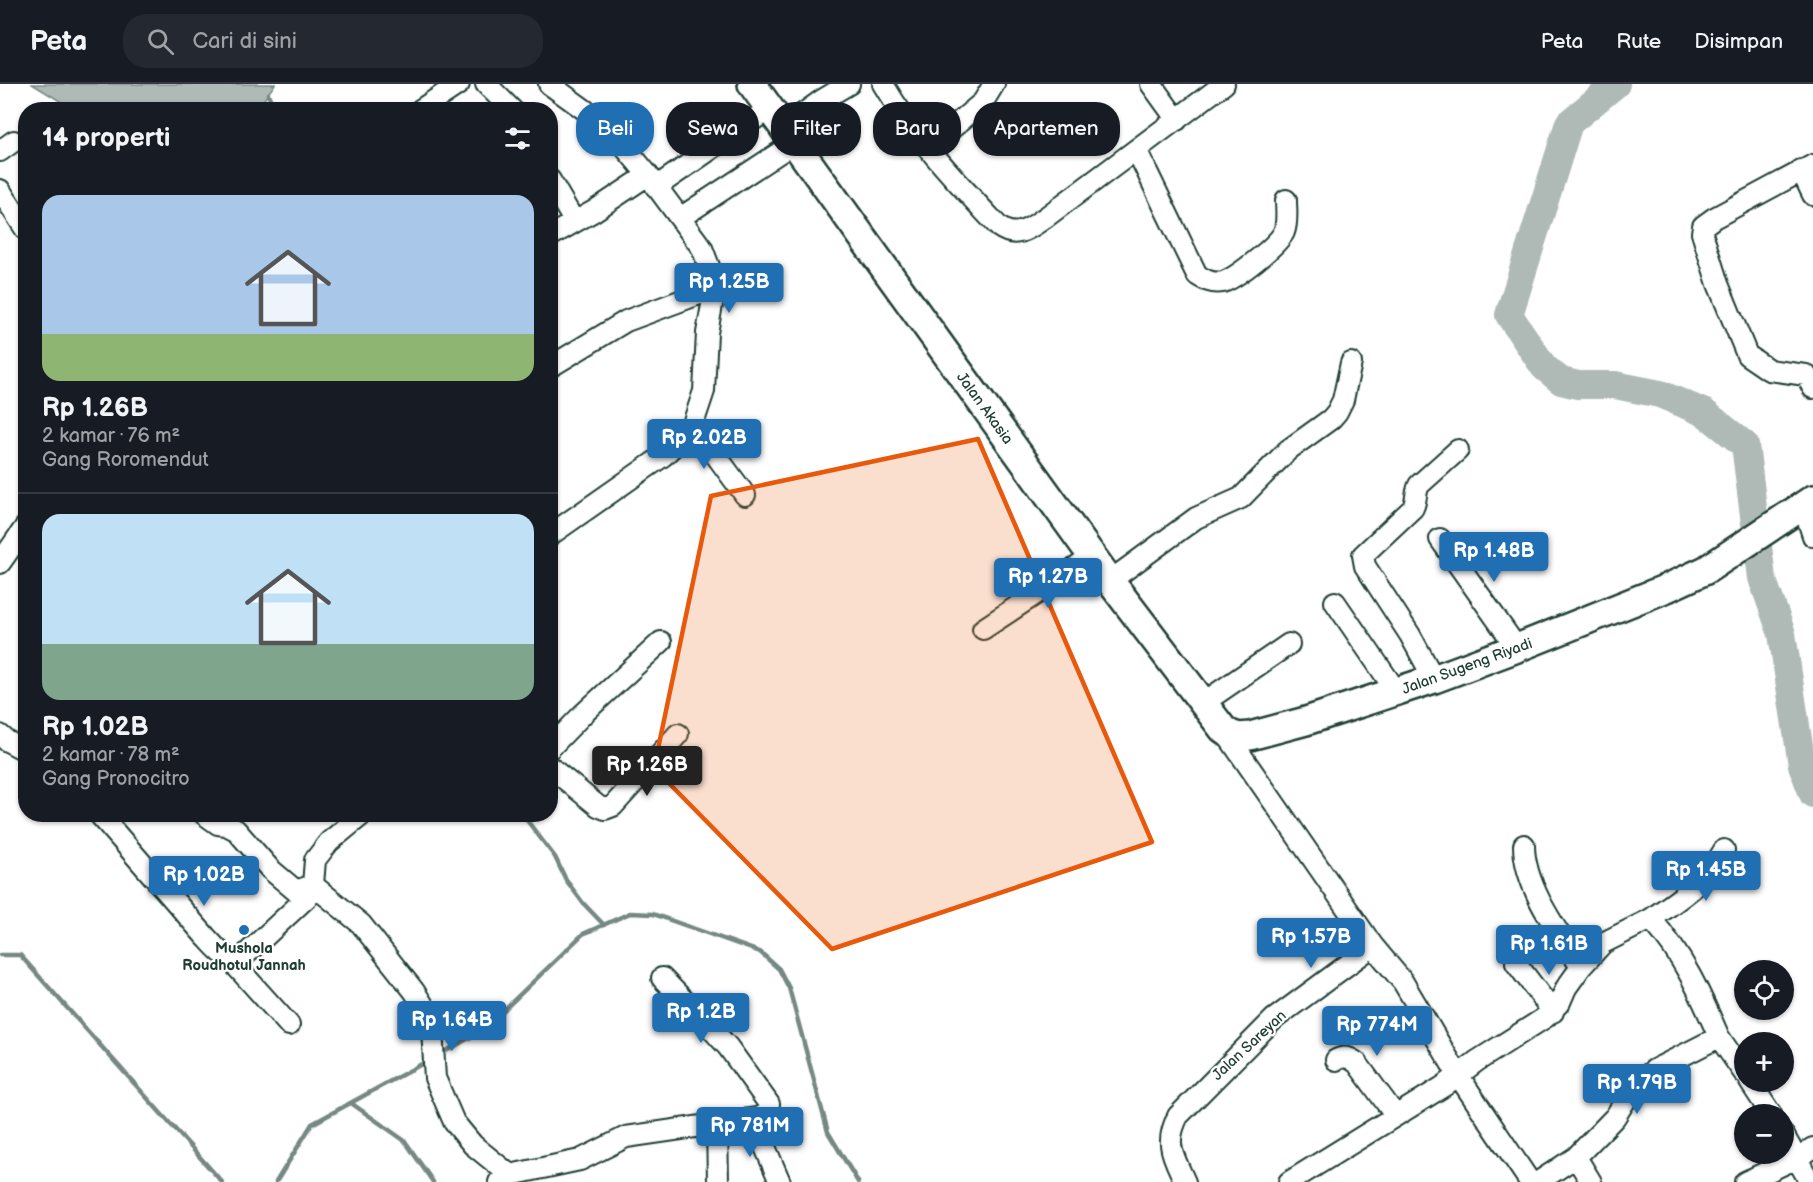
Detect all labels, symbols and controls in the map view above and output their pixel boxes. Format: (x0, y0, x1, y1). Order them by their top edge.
search box (123, 14, 543, 68)
text: Peta (30, 25, 87, 58)
icon: search (144, 25, 177, 58)
text: Cari di sini (192, 28, 297, 55)
text: Peta (1541, 29, 1583, 54)
text: Rute (1616, 29, 1661, 54)
text: Disimpan (1694, 29, 1783, 54)
chip: Beli (576, 102, 654, 156)
chip: Sewa (666, 102, 759, 156)
chip: Filter (771, 102, 861, 156)
chip: Baru (873, 102, 961, 156)
chip: Apartemen (973, 102, 1120, 156)
icon: filters (501, 122, 534, 155)
text: 14 properti (42, 123, 171, 154)
icon: home (234, 234, 342, 342)
pin: Rp 1.25B (667, 263, 791, 314)
text: Rp 1.25B (688, 270, 770, 294)
street label: Jalan Akasia (952, 369, 1017, 448)
text: Rp 1.26B (42, 393, 148, 424)
pin: Rp 2.02B (642, 419, 766, 470)
text: 2 kamar · 76 m² (42, 424, 180, 448)
text: Rp 2.02B (661, 426, 747, 450)
text: Gang Roromendut (42, 448, 209, 472)
pin: Rp 1.48B (1432, 532, 1556, 583)
text: Rp 1.48B (1453, 539, 1535, 563)
icon: home (234, 553, 342, 661)
pin: Rp 1.27B (986, 558, 1110, 609)
text: Rp 1.27B (1008, 565, 1088, 589)
street label: Jalan Sugeng Riyadi (1399, 634, 1535, 699)
text: Rp 1.02B (42, 712, 149, 743)
text: 2 kamar · 78 m² (42, 743, 180, 767)
pin: Rp 1.26B (585, 746, 709, 797)
text: Rp 1.26B (606, 753, 688, 777)
text: Gang Pronocitro (42, 767, 190, 791)
pin: Rp 1.45B (1644, 851, 1768, 902)
pin: Rp 1.02B (142, 856, 266, 907)
text: Rp 1.45B (1666, 858, 1746, 882)
text: Rp 1.02B (163, 863, 245, 887)
pin: Rp 1.57B (1249, 918, 1373, 969)
marker: Mushola Roudhotul Jannah (237, 923, 251, 937)
text: Rp 1.57B (1271, 925, 1351, 949)
pin: Rp 1.61B (1487, 925, 1611, 976)
text: Rp 1.61B (1510, 932, 1588, 956)
place label: Mushola Roudhotul Jannah (182, 939, 306, 975)
map controls (1734, 960, 1794, 1164)
button: locate (1734, 960, 1794, 1020)
pin: Rp 1.2B (646, 993, 756, 1044)
text: Rp 1.2B (666, 1000, 736, 1024)
pin: Rp 1.64B (390, 1001, 514, 1052)
street label: Jalan Sareyan (1208, 1006, 1290, 1085)
pin: Rp 774M (1322, 1006, 1432, 1057)
text: Rp 1.64B (411, 1008, 493, 1032)
text: Rp 774M (1336, 1013, 1418, 1037)
button: + (1734, 1032, 1794, 1092)
pin: Rp 1.79B (1575, 1064, 1699, 1115)
text: Rp 1.79B (1597, 1071, 1677, 1095)
button: − (1734, 1104, 1794, 1164)
pin: Rp 781M (695, 1107, 805, 1158)
text: Rp 781M (710, 1114, 790, 1138)

